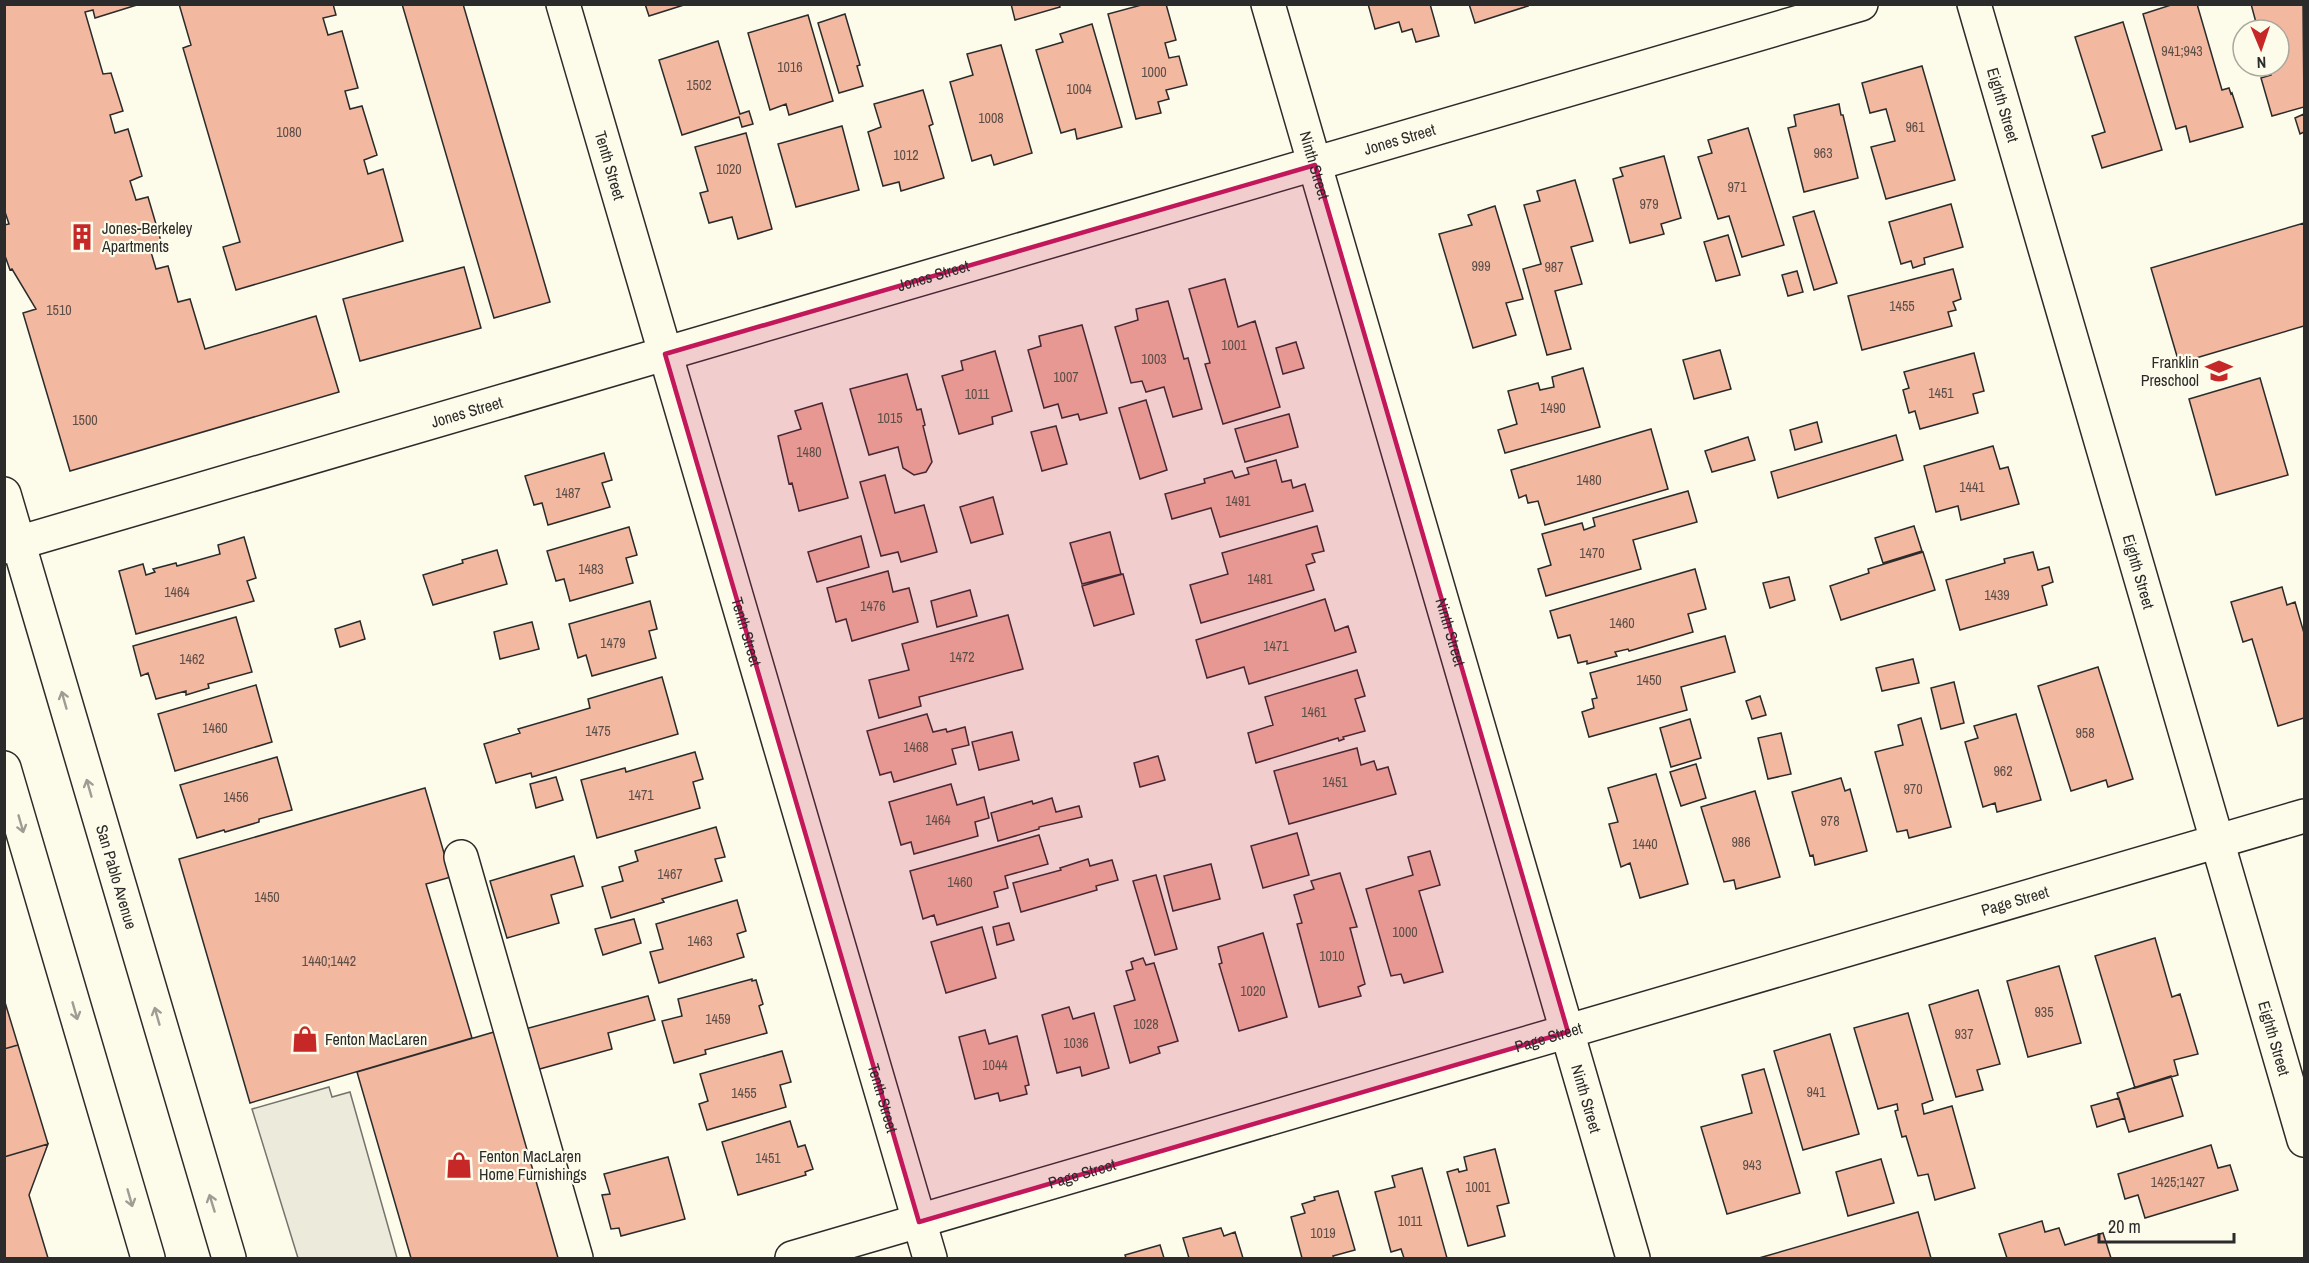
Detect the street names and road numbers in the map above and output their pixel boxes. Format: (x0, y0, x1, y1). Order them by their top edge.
street label: Eighth Street (1982, 65, 2025, 145)
street label: Jones Street (1361, 118, 1438, 160)
street label: Tenth Street (590, 128, 631, 203)
street label: Ninth Street (1295, 129, 1335, 202)
street label: Jones Street (895, 254, 972, 296)
street label: Jones Street (428, 391, 505, 433)
street label: Eighth Street (2118, 532, 2160, 612)
street label: Tenth Street (726, 595, 767, 669)
street label: Ninth Street (1430, 595, 1471, 669)
street label: San Pablo Avenue (91, 822, 143, 932)
street label: Page Street (1978, 880, 2052, 921)
street label: Eighth Street (2253, 998, 2296, 1078)
street label: Page Street (1512, 1017, 1585, 1057)
street label: Tenth Street (863, 1061, 904, 1136)
street label: Ninth Street (1566, 1062, 1607, 1136)
street label: Page Street (1045, 1153, 1119, 1194)

